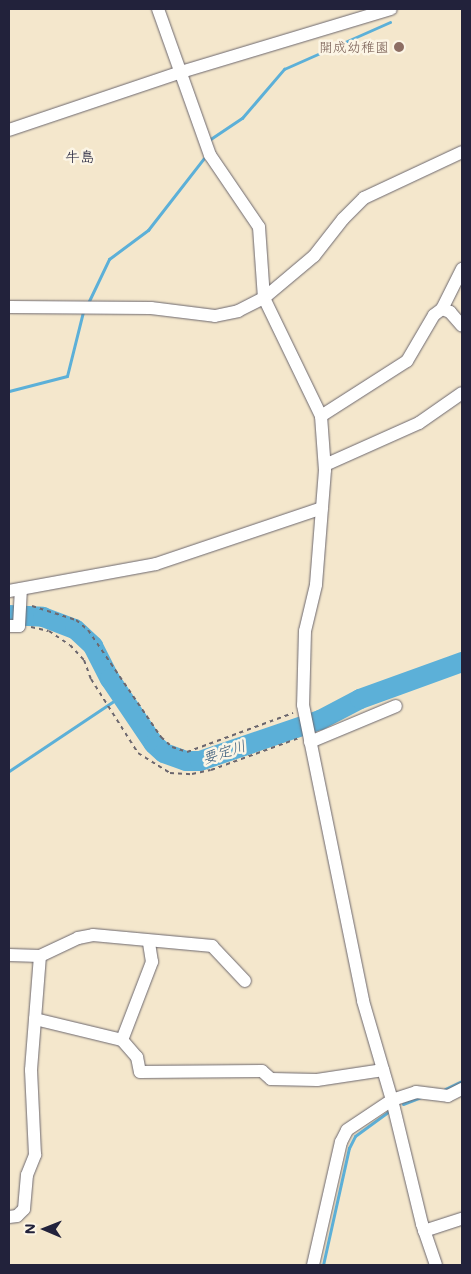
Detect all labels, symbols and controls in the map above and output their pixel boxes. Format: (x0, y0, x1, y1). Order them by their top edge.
place label: 開成幼稚園 (319, 39, 389, 55)
marker: 開成幼稚園 (393, 41, 405, 53)
district label: 牛島 (65, 148, 95, 166)
water label: 要定川 (200, 736, 248, 768)
north arrow (20, 1204, 70, 1254)
text: N (20, 1223, 39, 1234)

